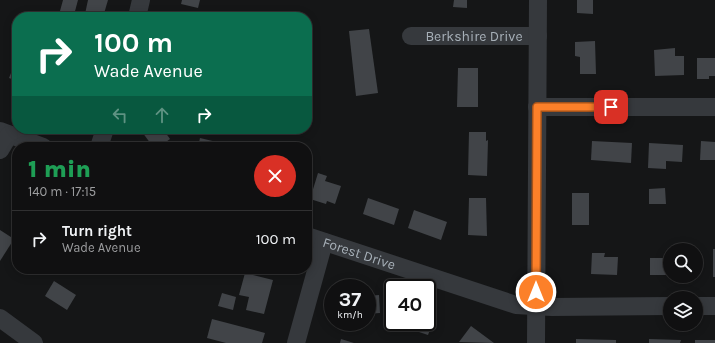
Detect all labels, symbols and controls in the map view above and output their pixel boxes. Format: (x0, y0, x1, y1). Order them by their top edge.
text: 100 m (94, 26, 173, 59)
icon: right (28, 28, 80, 80)
street label: Berkshire Drive (425, 28, 523, 45)
text: Wade Avenue (94, 60, 203, 82)
pin (594, 90, 628, 124)
icon: arrive (600, 96, 622, 118)
icon: left (109, 104, 131, 126)
icon: ahead (151, 104, 173, 126)
icon: right (193, 104, 215, 126)
text: 1 min (28, 155, 91, 183)
button: close (254, 155, 296, 197)
text: 140 m · 17:15 (28, 184, 96, 199)
text: Turn right (62, 222, 132, 240)
icon: right (28, 228, 50, 250)
text: 100 m (256, 230, 296, 248)
street label: Forest Drive (321, 233, 398, 273)
text: Wade Avenue (62, 240, 141, 255)
map controls (663, 243, 703, 331)
button: search (663, 243, 703, 283)
position arrow (515, 271, 557, 313)
speed limit sign: 40 (384, 279, 436, 331)
text: 37 (339, 288, 361, 311)
button: layers (663, 291, 703, 331)
text: km/h (337, 309, 363, 321)

